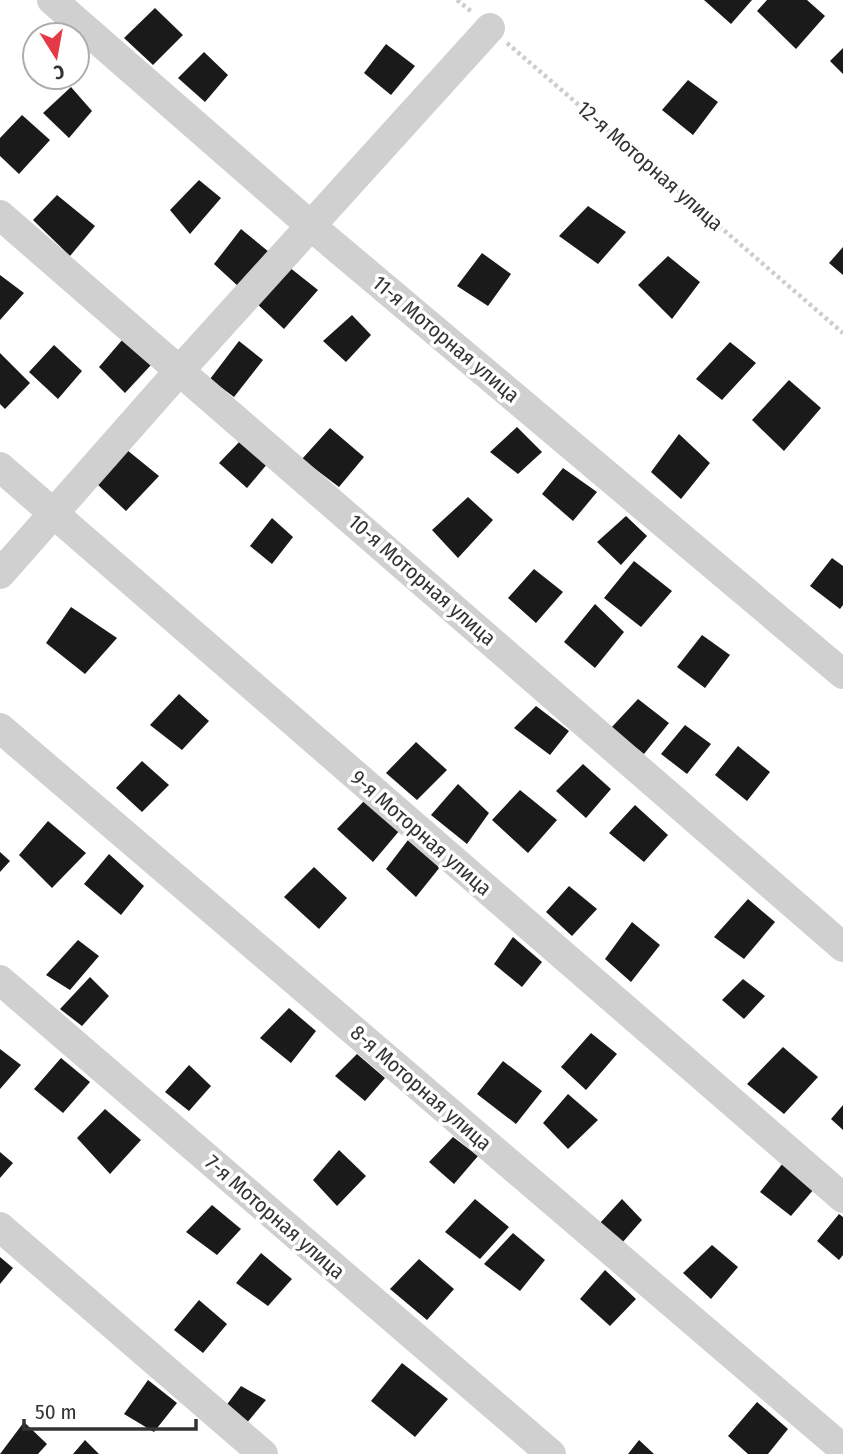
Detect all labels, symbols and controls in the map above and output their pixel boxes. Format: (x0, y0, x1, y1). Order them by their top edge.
north arrow (21, 21, 91, 91)
text: С (52, 60, 66, 84)
street label: 12-я Моторная улица (571, 95, 729, 237)
street label: 11-я Моторная улица (367, 270, 525, 408)
street label: 10-я Моторная улица (343, 509, 501, 651)
street label: 9-я Моторная улица (345, 765, 497, 901)
street label: 8-я Моторная улица (345, 1020, 497, 1156)
street label: 7-я Моторная улица (200, 1149, 350, 1285)
scale bar (24, 1388, 196, 1432)
text: 50 m (35, 1399, 77, 1425)

